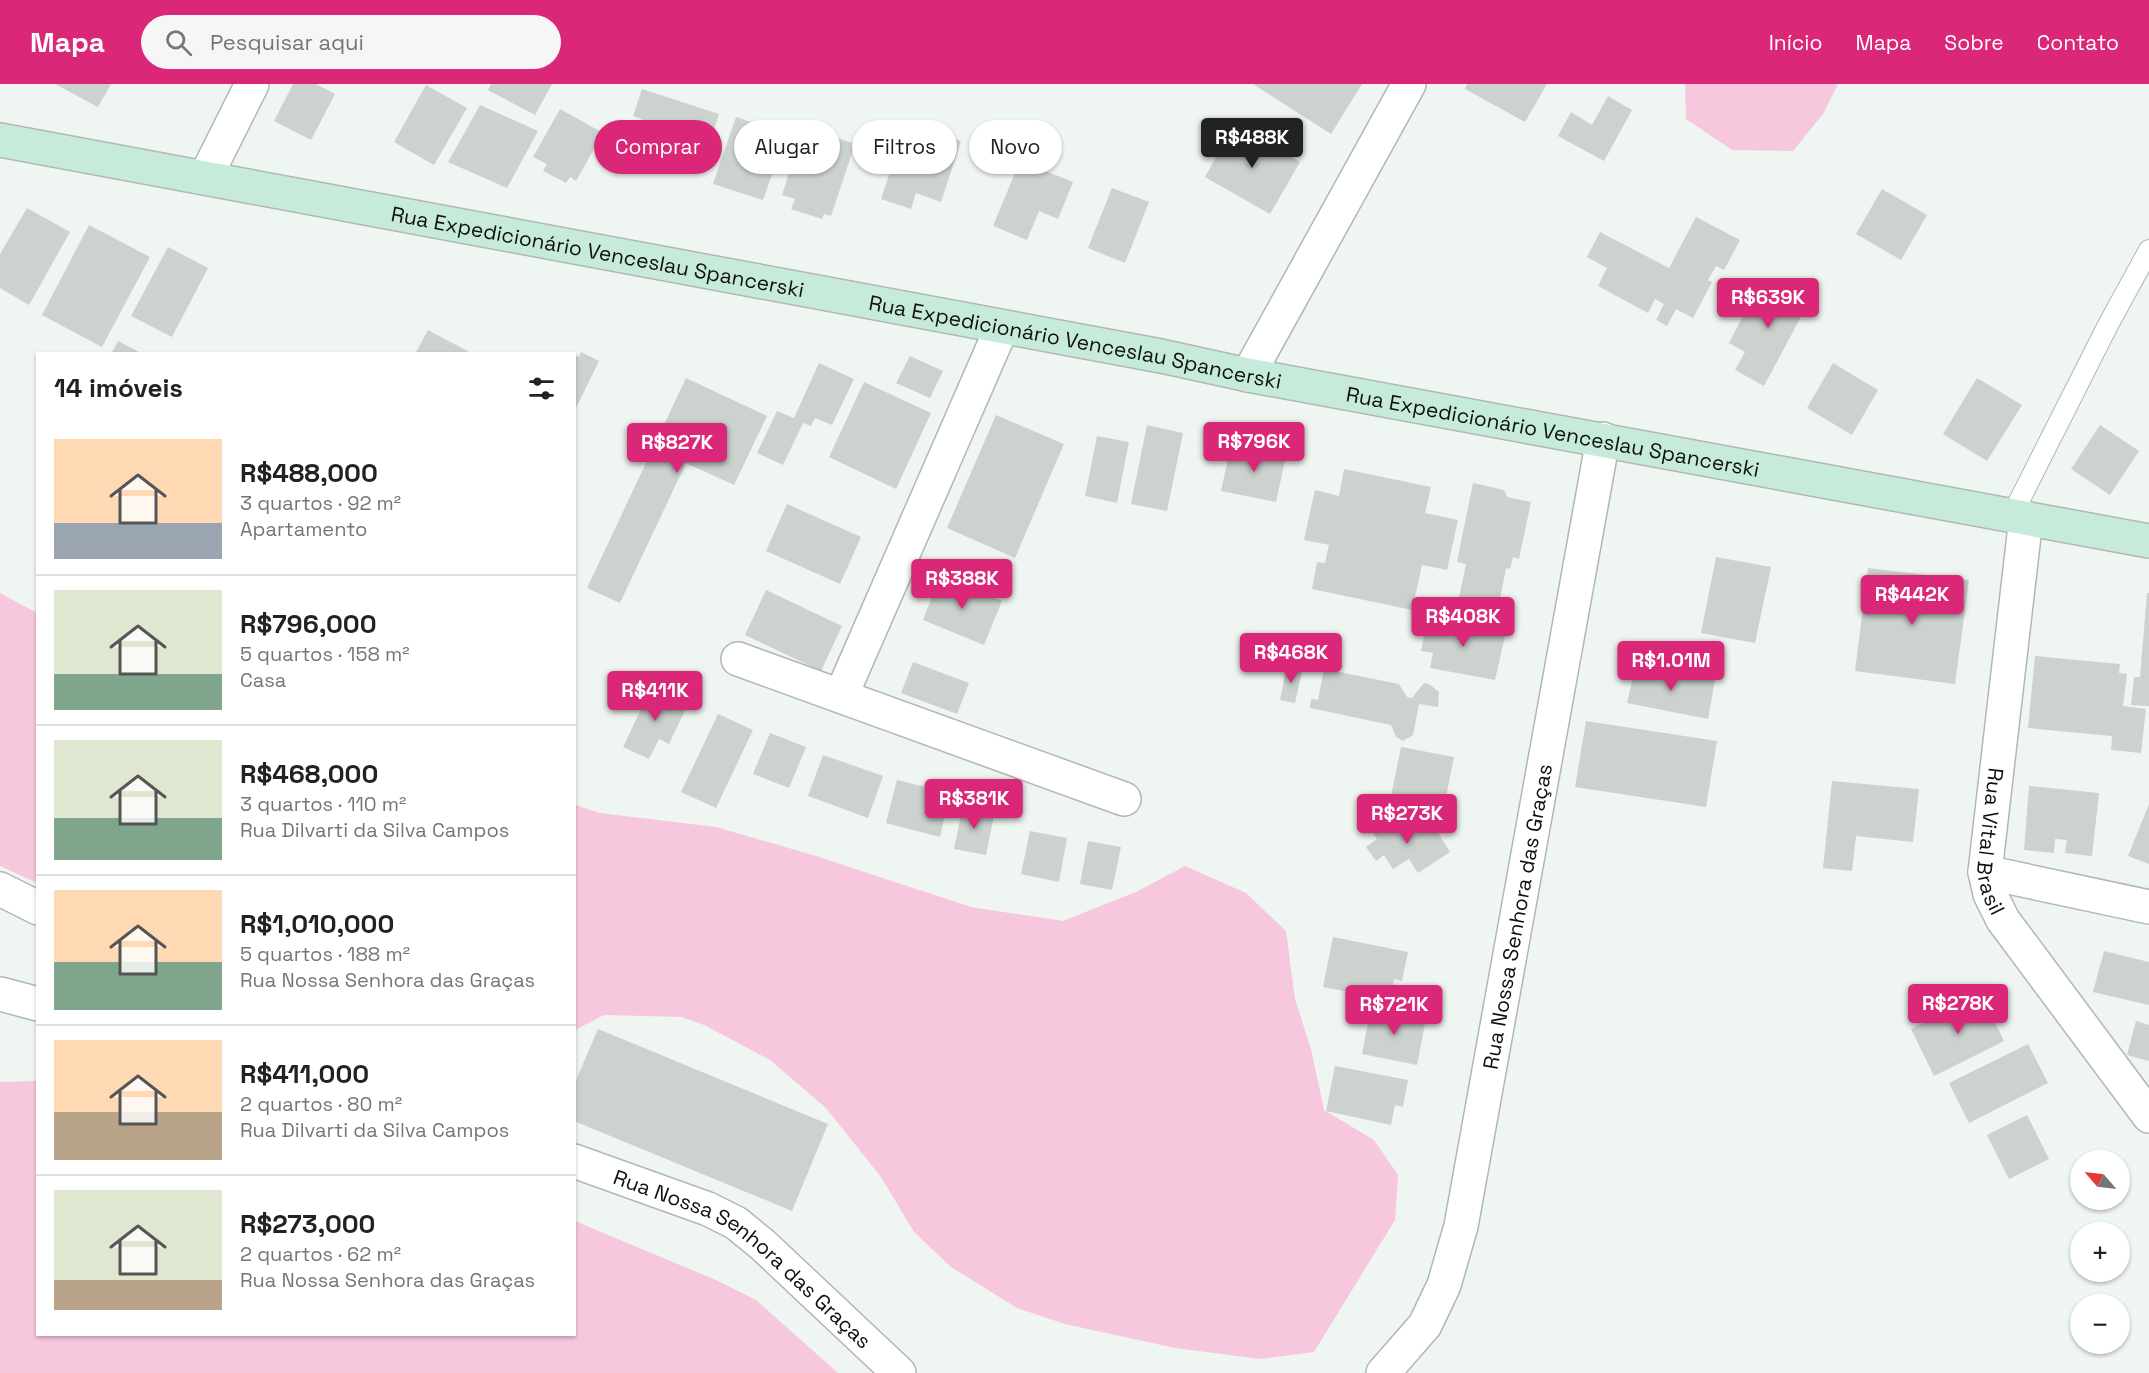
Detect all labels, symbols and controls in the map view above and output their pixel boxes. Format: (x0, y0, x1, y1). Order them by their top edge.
search box (141, 15, 561, 69)
text: Mapa (30, 24, 105, 60)
icon: search (162, 26, 195, 59)
text: Pesquisar aqui (210, 28, 364, 56)
text: Início (1769, 29, 1822, 56)
text: Mapa (1855, 29, 1911, 56)
text: Sobre (1944, 29, 2004, 56)
text: Contato (2037, 29, 2119, 56)
pin: R$488K (1203, 118, 1301, 169)
chip: Comprar (594, 120, 722, 174)
chip: Alugar (734, 120, 840, 174)
chip: Filtros (852, 120, 957, 174)
chip: Novo (969, 120, 1062, 174)
text: R$488K (1215, 124, 1289, 150)
street label: Rua Expedicionário Venceslau Spancerski (389, 200, 807, 303)
pin: R$639K (1719, 278, 1817, 329)
text: R$639K (1731, 284, 1805, 310)
street label: Rua Expedicionário Venceslau Spancerski (867, 288, 1284, 394)
text: 14 imóveis (54, 371, 183, 405)
icon: filters (525, 372, 558, 405)
street label: Rua Expedicionário Venceslau Spancerski (1344, 380, 1762, 482)
pin: R$796K (1205, 422, 1303, 473)
pin: R$827K (628, 423, 726, 474)
text: R$796K (1217, 428, 1291, 454)
text: R$827K (641, 429, 713, 455)
text: R$488,000 (240, 456, 378, 490)
icon: home (102, 463, 174, 535)
text: 3 quartos · 92 m² (240, 490, 401, 516)
text: Apartamento (240, 516, 367, 542)
pin: R$388K (913, 559, 1011, 610)
text: R$388K (925, 565, 999, 591)
pin: R$442K (1863, 575, 1961, 626)
text: R$442K (1875, 581, 1949, 607)
pin: R$408K (1414, 597, 1512, 648)
text: R$408K (1426, 603, 1500, 629)
text: R$796,000 (240, 607, 377, 641)
icon: home (102, 614, 174, 686)
pin: R$468K (1242, 633, 1340, 684)
text: R$468K (1254, 639, 1328, 665)
text: 5 quartos · 158 m² (240, 641, 410, 667)
pin: R$1.01M (1616, 641, 1726, 692)
text: R$1.01M (1631, 647, 1711, 673)
text: Casa (240, 667, 286, 693)
pin: R$411K (606, 671, 704, 722)
text: R$411K (621, 677, 689, 703)
text: R$468,000 (240, 757, 378, 791)
street label: Rua Nossa Senhora das Graças (1476, 761, 1558, 1071)
icon: home (102, 764, 174, 836)
street label: Rua Vital Brasil (1971, 766, 2012, 919)
pin: R$381K (925, 779, 1023, 830)
text: R$381K (939, 785, 1009, 811)
text: 3 quartos · 110 m² (240, 791, 406, 817)
pin: R$273K (1358, 794, 1456, 845)
text: R$273K (1371, 800, 1443, 826)
text: Rua Dilvarti da Silva Campos (240, 817, 509, 843)
text: R$1,010,000 (240, 907, 394, 941)
icon: home (102, 914, 174, 986)
text: 5 quartos · 188 m² (240, 941, 410, 967)
text: Rua Nossa Senhora das Graças (240, 967, 535, 993)
pin: R$278K (1909, 984, 2007, 1035)
pin: R$721K (1345, 985, 1443, 1036)
text: R$278K (1922, 990, 1994, 1016)
text: R$721K (1359, 991, 1429, 1017)
text: R$411,000 (240, 1057, 369, 1091)
icon: home (102, 1064, 174, 1136)
text: 2 quartos · 80 m² (240, 1091, 402, 1117)
text: Rua Dilvarti da Silva Campos (240, 1117, 509, 1143)
north arrow (2070, 1150, 2130, 1210)
map controls (2070, 1150, 2130, 1354)
street label: Rua Nossa Senhora das Graças (610, 1163, 878, 1354)
text: R$273,000 (240, 1207, 375, 1241)
icon: home (102, 1214, 174, 1286)
button: + (2070, 1222, 2130, 1282)
text: 2 quartos · 62 m² (240, 1241, 401, 1267)
text: Rua Nossa Senhora das Graças (240, 1267, 535, 1293)
button: − (2070, 1294, 2130, 1354)

